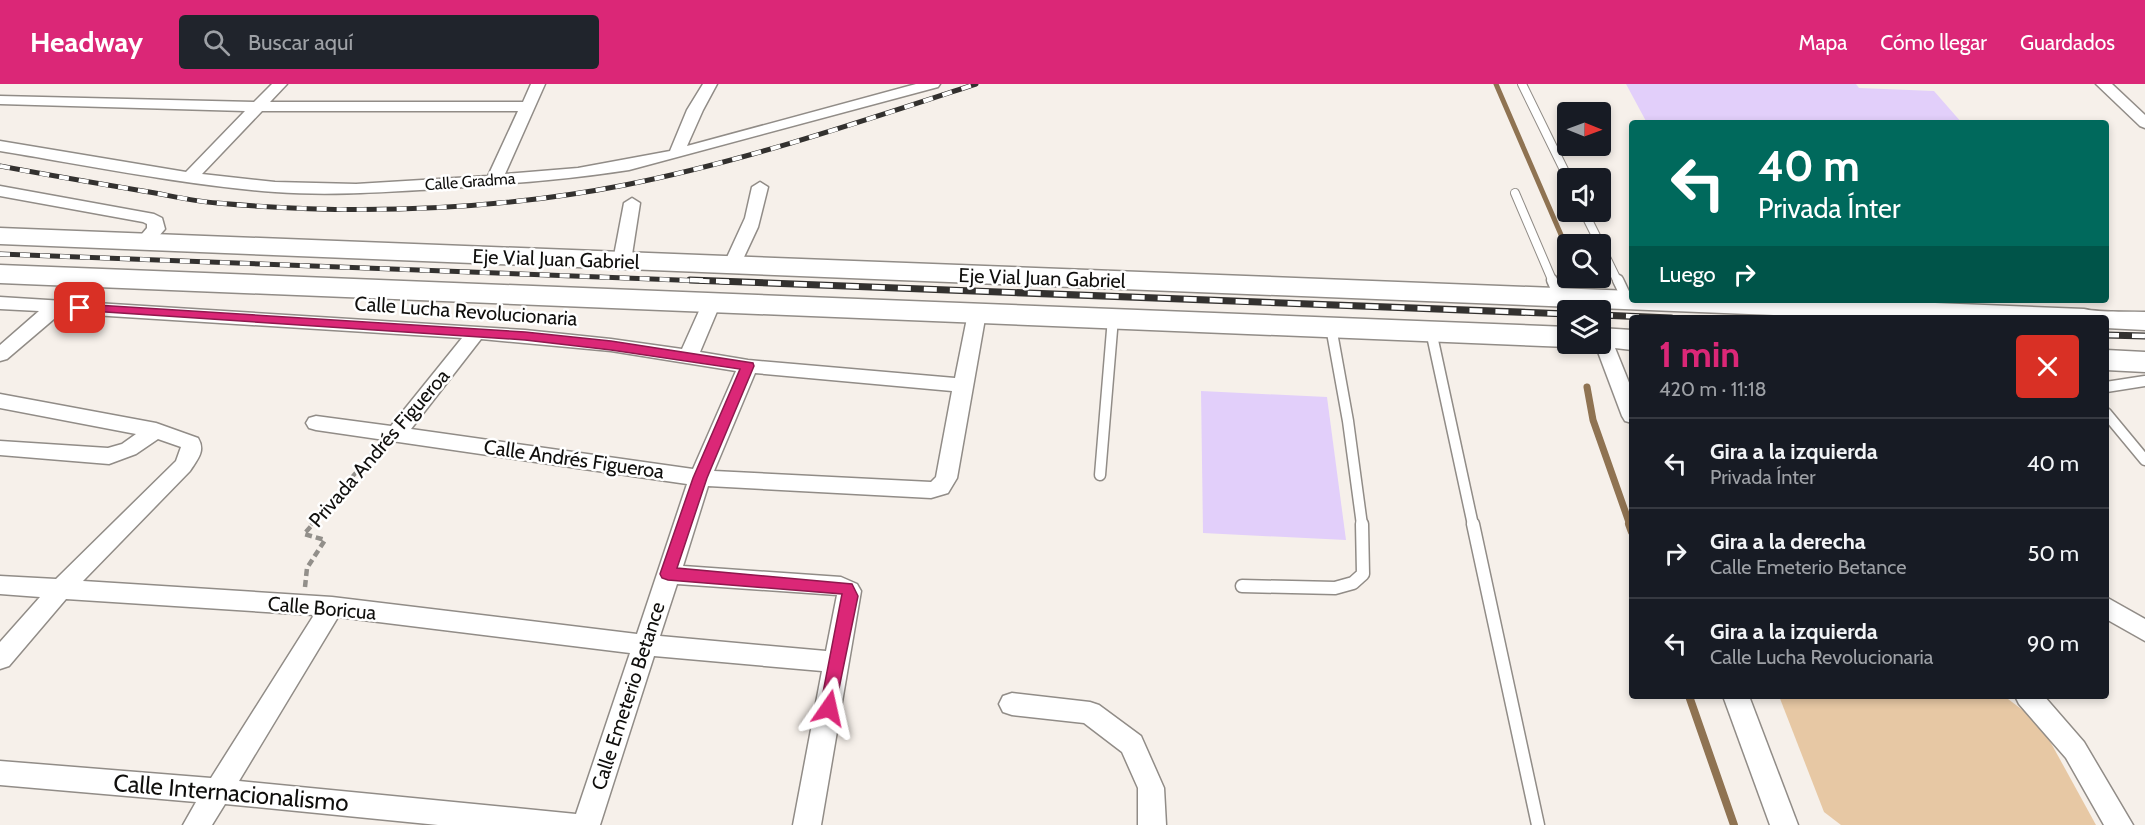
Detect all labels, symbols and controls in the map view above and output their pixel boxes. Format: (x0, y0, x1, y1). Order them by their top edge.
search box (179, 15, 599, 69)
text: Headway (30, 25, 143, 59)
icon: search (200, 26, 233, 59)
text: Buscar aquí (248, 29, 353, 56)
text: Mapa (1799, 30, 1847, 55)
text: Cómo llegar (1880, 30, 1987, 55)
text: Guardados (2020, 30, 2115, 55)
north arrow (1557, 102, 1611, 156)
map controls (1557, 102, 1611, 354)
text: 40 m (1758, 140, 1860, 192)
icon: left (1659, 144, 1737, 222)
button: sound (1557, 168, 1611, 222)
street label: Calle Gradma (424, 169, 516, 194)
text: Privada Ínter (1758, 192, 1900, 225)
button: search (1557, 234, 1611, 288)
street label: Eje Vial Juan Gabriel (472, 244, 640, 274)
icon: right (1728, 258, 1761, 291)
text: Luego (1659, 261, 1716, 288)
street label: Eje Vial Juan Gabriel (958, 263, 1126, 293)
pin (54, 282, 105, 333)
icon: arrive (63, 291, 96, 324)
street label: Calle Lucha Revolucionaria (354, 291, 579, 331)
button: layers (1557, 300, 1611, 354)
text: 1 min (1659, 332, 1740, 376)
button: close (2016, 335, 2079, 398)
street label: Privada Andrés Figueroa (304, 364, 455, 532)
text: 420 m · 11:18 (1659, 377, 1767, 401)
street label: Calle Andrés Figueroa (482, 434, 666, 484)
text: Gira a la izquierda (1710, 438, 1878, 465)
icon: left (1659, 447, 1692, 480)
text: 40 m (2027, 450, 2079, 477)
text: Privada Ínter (1710, 465, 1816, 489)
text: Gira a la derecha (1710, 528, 1866, 555)
icon: right (1659, 537, 1692, 570)
text: 50 m (2027, 540, 2079, 567)
text: Calle Emeterio Betance (1710, 555, 1907, 579)
street label: Calle Boricua (267, 591, 378, 625)
street label: Calle Emeterio Betance (586, 599, 670, 793)
text: Gira a la izquierda (1710, 618, 1878, 645)
icon: left (1659, 627, 1692, 660)
text: 90 m (2027, 630, 2079, 657)
text: Calle Lucha Revolucionaria (1710, 645, 1933, 669)
position arrow (797, 676, 861, 740)
street label: Calle Internacionalismo (112, 768, 350, 817)

